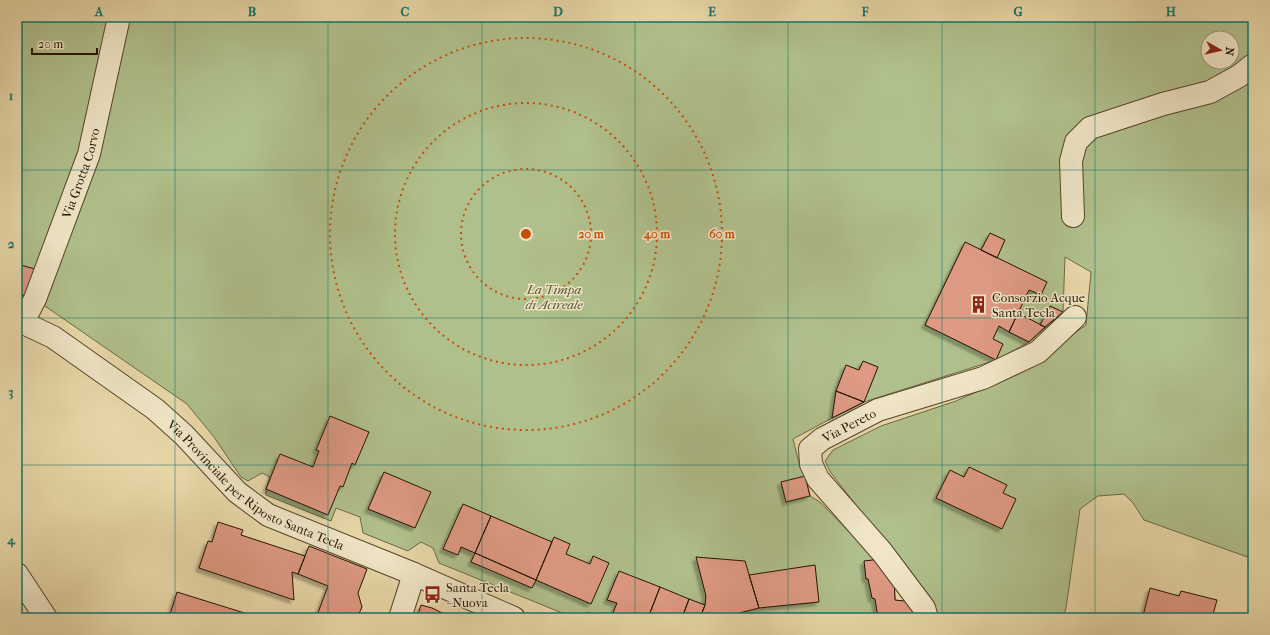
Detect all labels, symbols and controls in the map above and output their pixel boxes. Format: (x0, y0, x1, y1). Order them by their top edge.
text: A (94, 4, 104, 19)
text: B (248, 4, 257, 19)
text: C (401, 4, 410, 19)
text: D (553, 4, 563, 19)
text: E (708, 4, 716, 19)
text: F (861, 4, 869, 19)
text: G (1013, 4, 1023, 19)
text: H (1166, 4, 1177, 19)
scale bar (32, 30, 97, 56)
north arrow (1200, 30, 1240, 70)
text: 20 m (38, 37, 63, 51)
text: N (1222, 46, 1236, 57)
text: 1 (9, 88, 14, 103)
street label: Via Grotta Corvo (58, 126, 103, 221)
centre of rings (519, 227, 533, 241)
text: 20 m (578, 227, 605, 241)
text: 40 m (643, 227, 671, 242)
text: 60 m (709, 227, 736, 241)
text: 2 (8, 236, 15, 251)
park label: La Timpa di Acireale (526, 282, 583, 312)
place label: Consorzio Acque Santa Tecla (992, 290, 1086, 320)
building icon: Consorzio Acque Santa Tecla (969, 294, 989, 314)
text: 3 (8, 384, 14, 400)
street label: Via Pereto (819, 405, 879, 446)
street label: Via Provinciale per Riposto Santa Tecla (163, 416, 347, 553)
text: 4 (6, 532, 16, 548)
place label: Santa Tecla - Nuova (446, 580, 510, 610)
bus stop icon: Santa Tecla - Nuova (423, 584, 443, 604)

